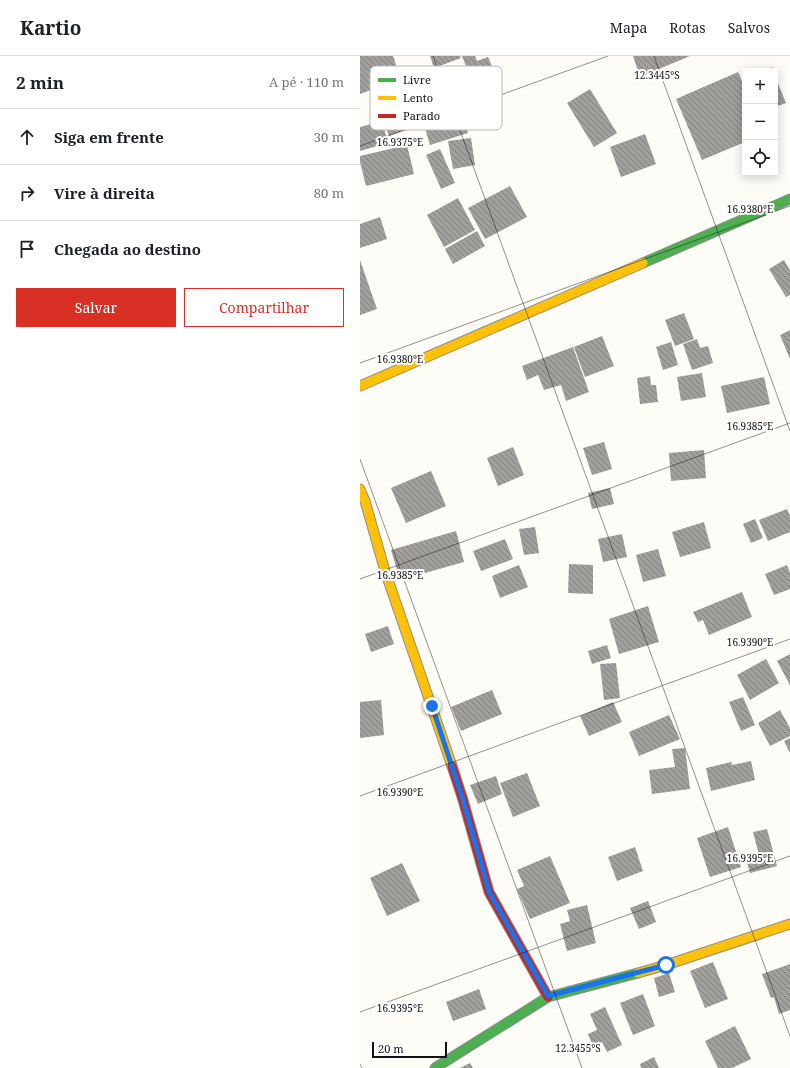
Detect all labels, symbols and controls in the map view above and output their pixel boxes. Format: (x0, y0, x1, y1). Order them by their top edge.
text: Kartio (20, 15, 81, 41)
text: Mapa (610, 18, 647, 37)
text: Rotas (669, 18, 706, 37)
text: Salvos (728, 18, 770, 37)
legend (370, 66, 502, 130)
text: 12.3445°S (634, 68, 680, 82)
map controls (742, 68, 778, 176)
button: + (742, 68, 778, 104)
text: 2 min (16, 71, 64, 94)
text: Livre (403, 72, 431, 87)
text: A pé · 110 m (269, 73, 344, 91)
text: Lento (403, 90, 433, 105)
button: − (742, 104, 778, 140)
text: Parado (403, 108, 440, 123)
icon: ahead (16, 126, 38, 148)
text: Siga em frente (54, 127, 164, 147)
text: 30 m (314, 128, 344, 146)
text: 16.9375°E (377, 135, 423, 149)
button: locate (742, 140, 778, 176)
icon: right (16, 182, 38, 204)
text: Vire à direita (54, 183, 155, 203)
text: 80 m (314, 184, 344, 202)
text: 16.9380°E (727, 202, 773, 216)
icon: arrive (16, 238, 38, 260)
text: Chegada ao destino (54, 239, 201, 259)
button: Salvar (16, 288, 176, 327)
button: Compartilhar (184, 288, 344, 327)
text: 16.9380°E (377, 352, 423, 366)
text: 16.9385°E (727, 419, 773, 433)
text: 16.9385°E (377, 568, 423, 582)
text: 16.9390°E (727, 635, 773, 649)
route end (423, 697, 441, 715)
text: 16.9390°E (377, 785, 423, 799)
text: 16.9395°E (727, 851, 773, 865)
route start (657, 956, 675, 974)
text: 16.9395°E (377, 1001, 423, 1015)
scale bar (372, 1040, 447, 1059)
text: 20 m (378, 1041, 404, 1056)
text: 12.3455°S (555, 1041, 601, 1055)

